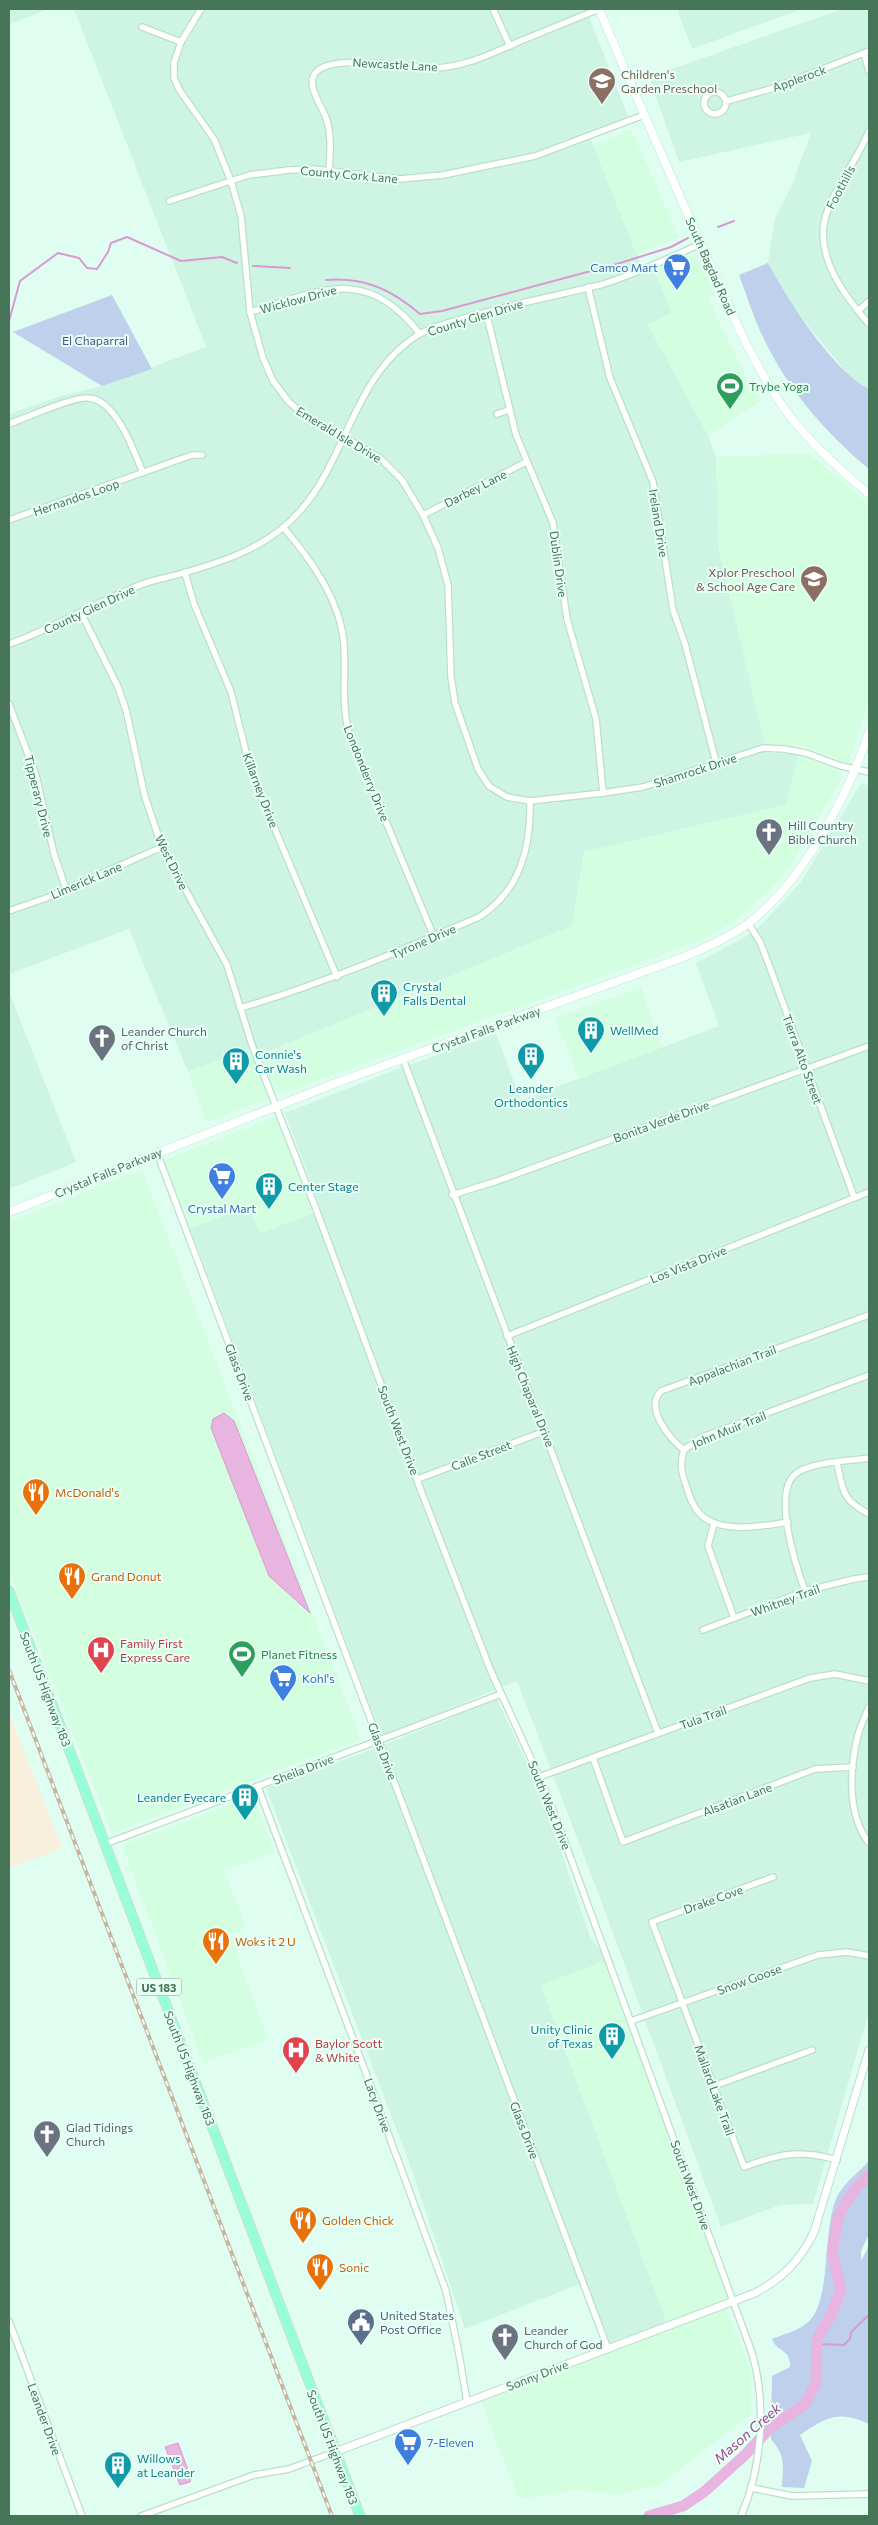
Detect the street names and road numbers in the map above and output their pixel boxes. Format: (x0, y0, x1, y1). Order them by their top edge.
street label: Newcastle Lane (352, 55, 438, 73)
street label: Applerock (770, 62, 828, 94)
street label: County Cork Lane (300, 163, 398, 185)
street label: Foothills (823, 163, 857, 211)
street label: South Bagdad Road (683, 215, 739, 317)
street label: Wicklow Drive (258, 282, 338, 316)
street label: County Glen Drive (426, 296, 524, 338)
street label: Emerald Isle Drive (294, 403, 384, 465)
street label: Darbey Lane (442, 466, 508, 510)
street label: Hernandos Loop (31, 476, 121, 518)
street label: Ireland Drive (647, 488, 671, 558)
street label: Dublin Drive (547, 530, 571, 598)
street label: County Glen Drive (41, 582, 137, 636)
street label: Londonderry Drive (341, 723, 393, 823)
street label: Shamrock Drive (652, 750, 738, 790)
street label: Killarney Drive (240, 751, 282, 829)
street label: Tipperary Drive (22, 753, 56, 839)
street label: West Drive (153, 832, 191, 892)
street label: Limerick Lane (48, 859, 124, 901)
street label: Tyrone Drive (388, 921, 458, 961)
street label: Crystal Falls Parkway (430, 1003, 542, 1055)
street label: Tierra Alto Street (780, 1012, 826, 1106)
street label: Bonita Verde Drive (611, 1097, 711, 1145)
street label: Crystal Falls Parkway (52, 1144, 164, 1200)
street label: Los Vista Drive (648, 1242, 728, 1286)
street label: Glass Drive (223, 1341, 257, 1403)
street label: Appalachian Trail (686, 1342, 778, 1388)
street label: High Chaparal Drive (504, 1343, 558, 1449)
street label: South West Drive (376, 1383, 422, 1477)
street label: John Muir Trail (690, 1408, 769, 1451)
street label: Calle Street (449, 1437, 513, 1473)
street label: Whitney Trail (749, 1581, 821, 1619)
street label: South US Highway 183 (18, 1630, 74, 1748)
street label: Tula Trail (678, 1702, 728, 1732)
street label: Glass Drive (366, 1720, 400, 1782)
street label: Sheila Drive (271, 1751, 335, 1787)
street label: South West Drive (526, 1759, 574, 1851)
street label: Alsatian Lane (700, 1779, 774, 1819)
street label: Drake Cove (681, 1882, 745, 1916)
street label: Snow Goose (715, 1961, 783, 1997)
road number: US 183 (136, 1978, 182, 1995)
street label: South US Highway 183 (162, 2009, 218, 2127)
street label: Mallard Lake Trail (692, 2043, 738, 2137)
street label: Lacy Drive (362, 2076, 394, 2134)
street label: Glass Drive (508, 2099, 542, 2161)
street label: South West Drive (668, 2138, 714, 2232)
street label: Sonny Drive (504, 2357, 570, 2393)
street label: Leander Drive (25, 2381, 65, 2457)
street label: South US Highway 183 (305, 2388, 361, 2506)

